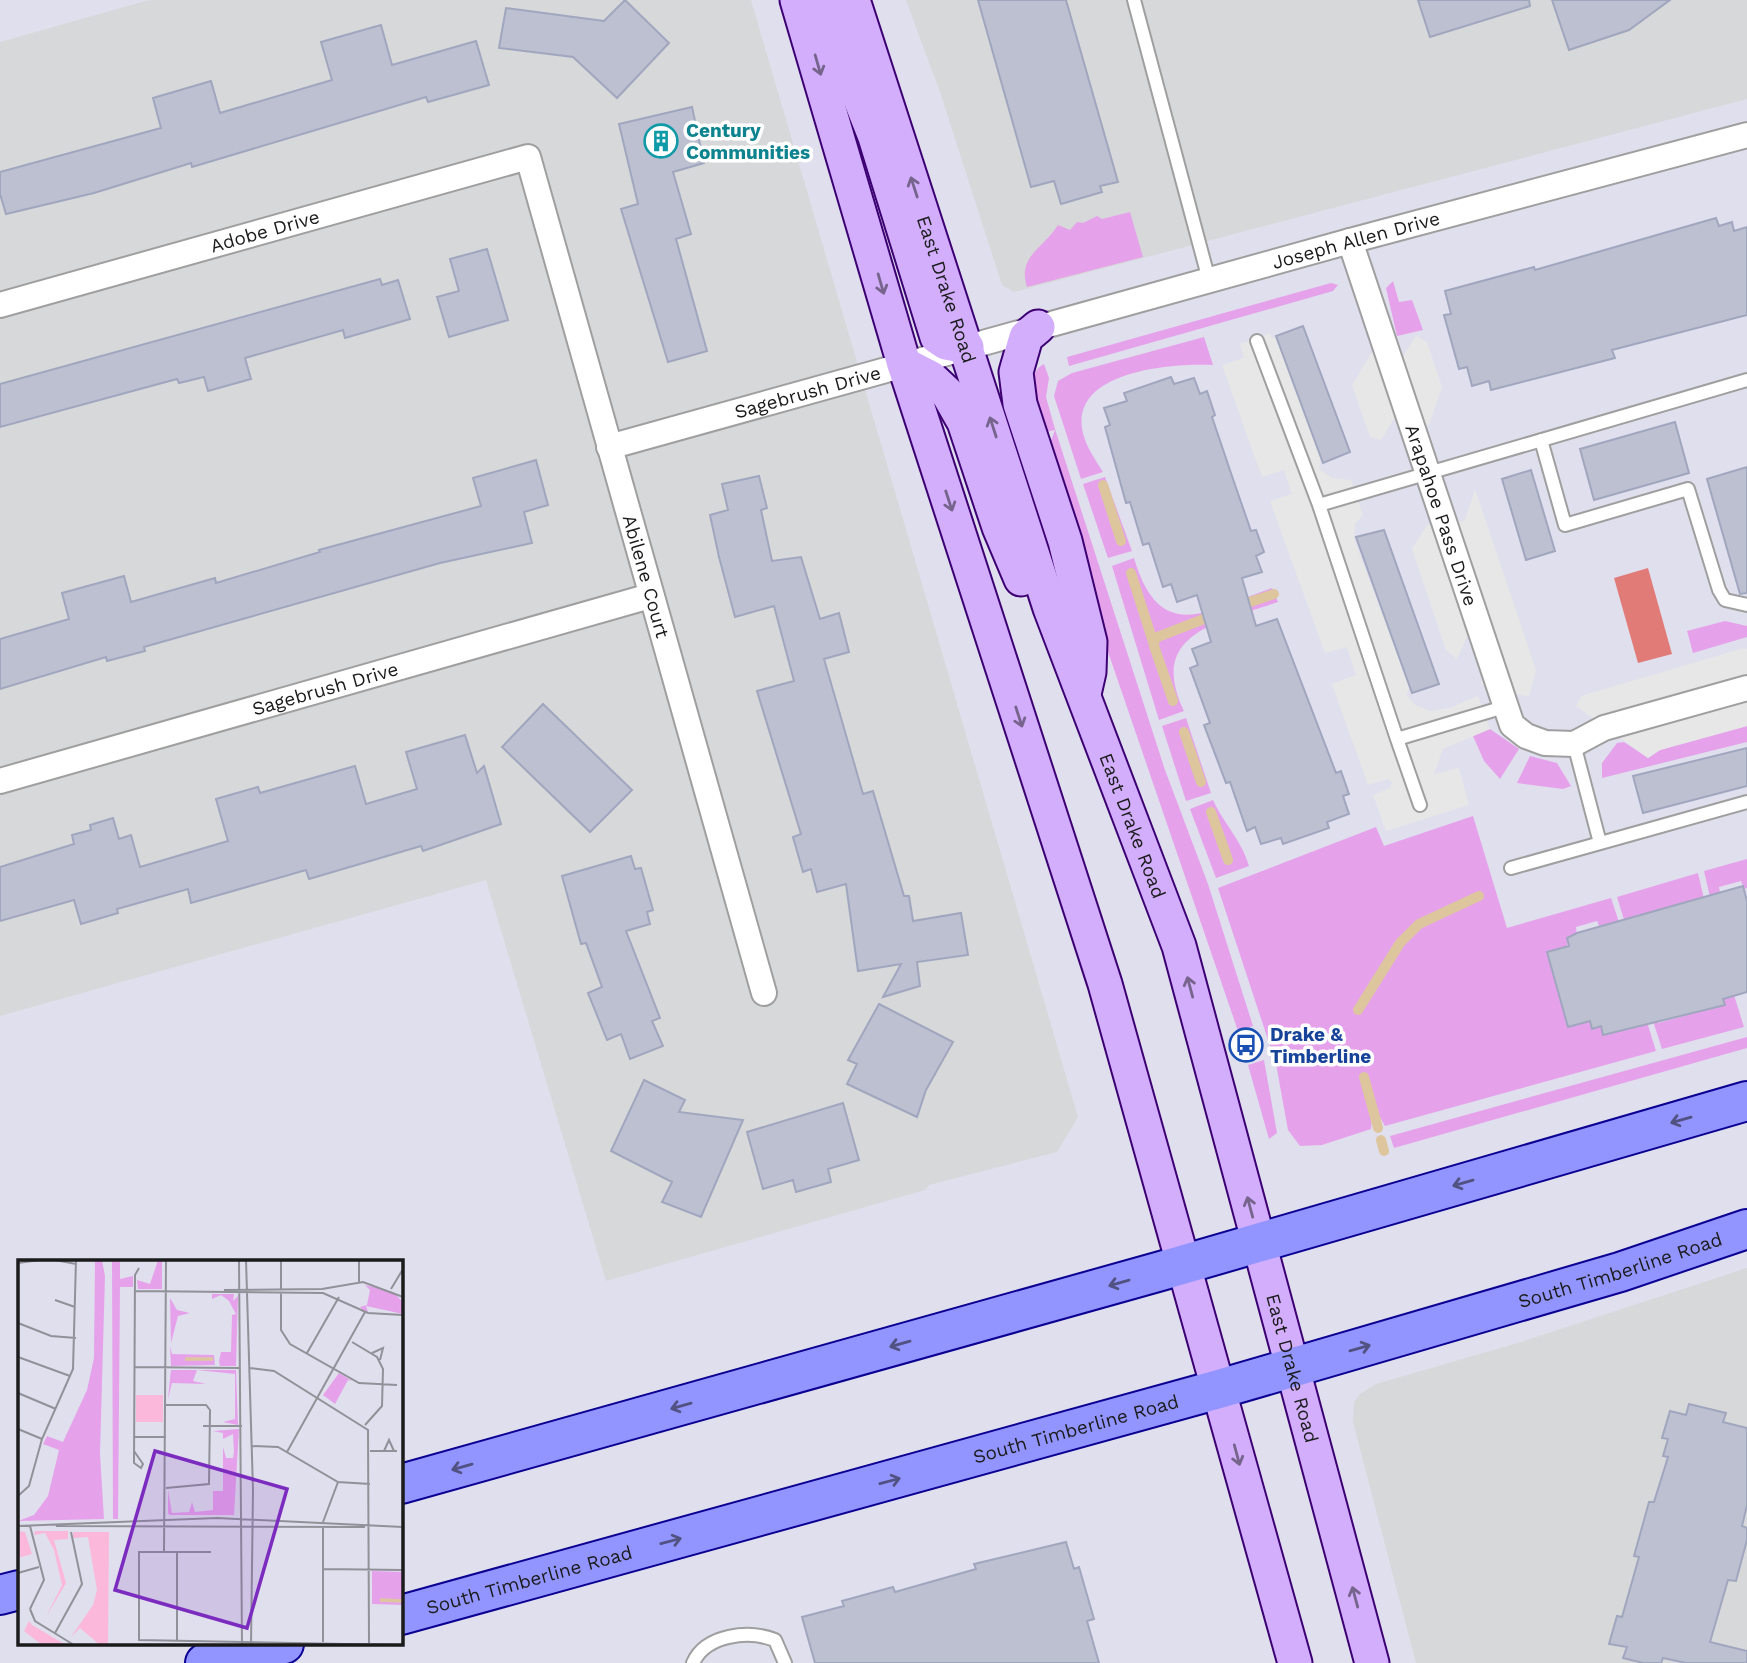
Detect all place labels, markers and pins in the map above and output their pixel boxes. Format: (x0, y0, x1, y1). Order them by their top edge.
place label: Century Communities (686, 119, 810, 164)
building icon: Century Communities (642, 122, 680, 160)
place label: Drake & Timberline (1270, 1023, 1371, 1068)
bus stop icon: Drake & Timberline (1227, 1026, 1265, 1064)

